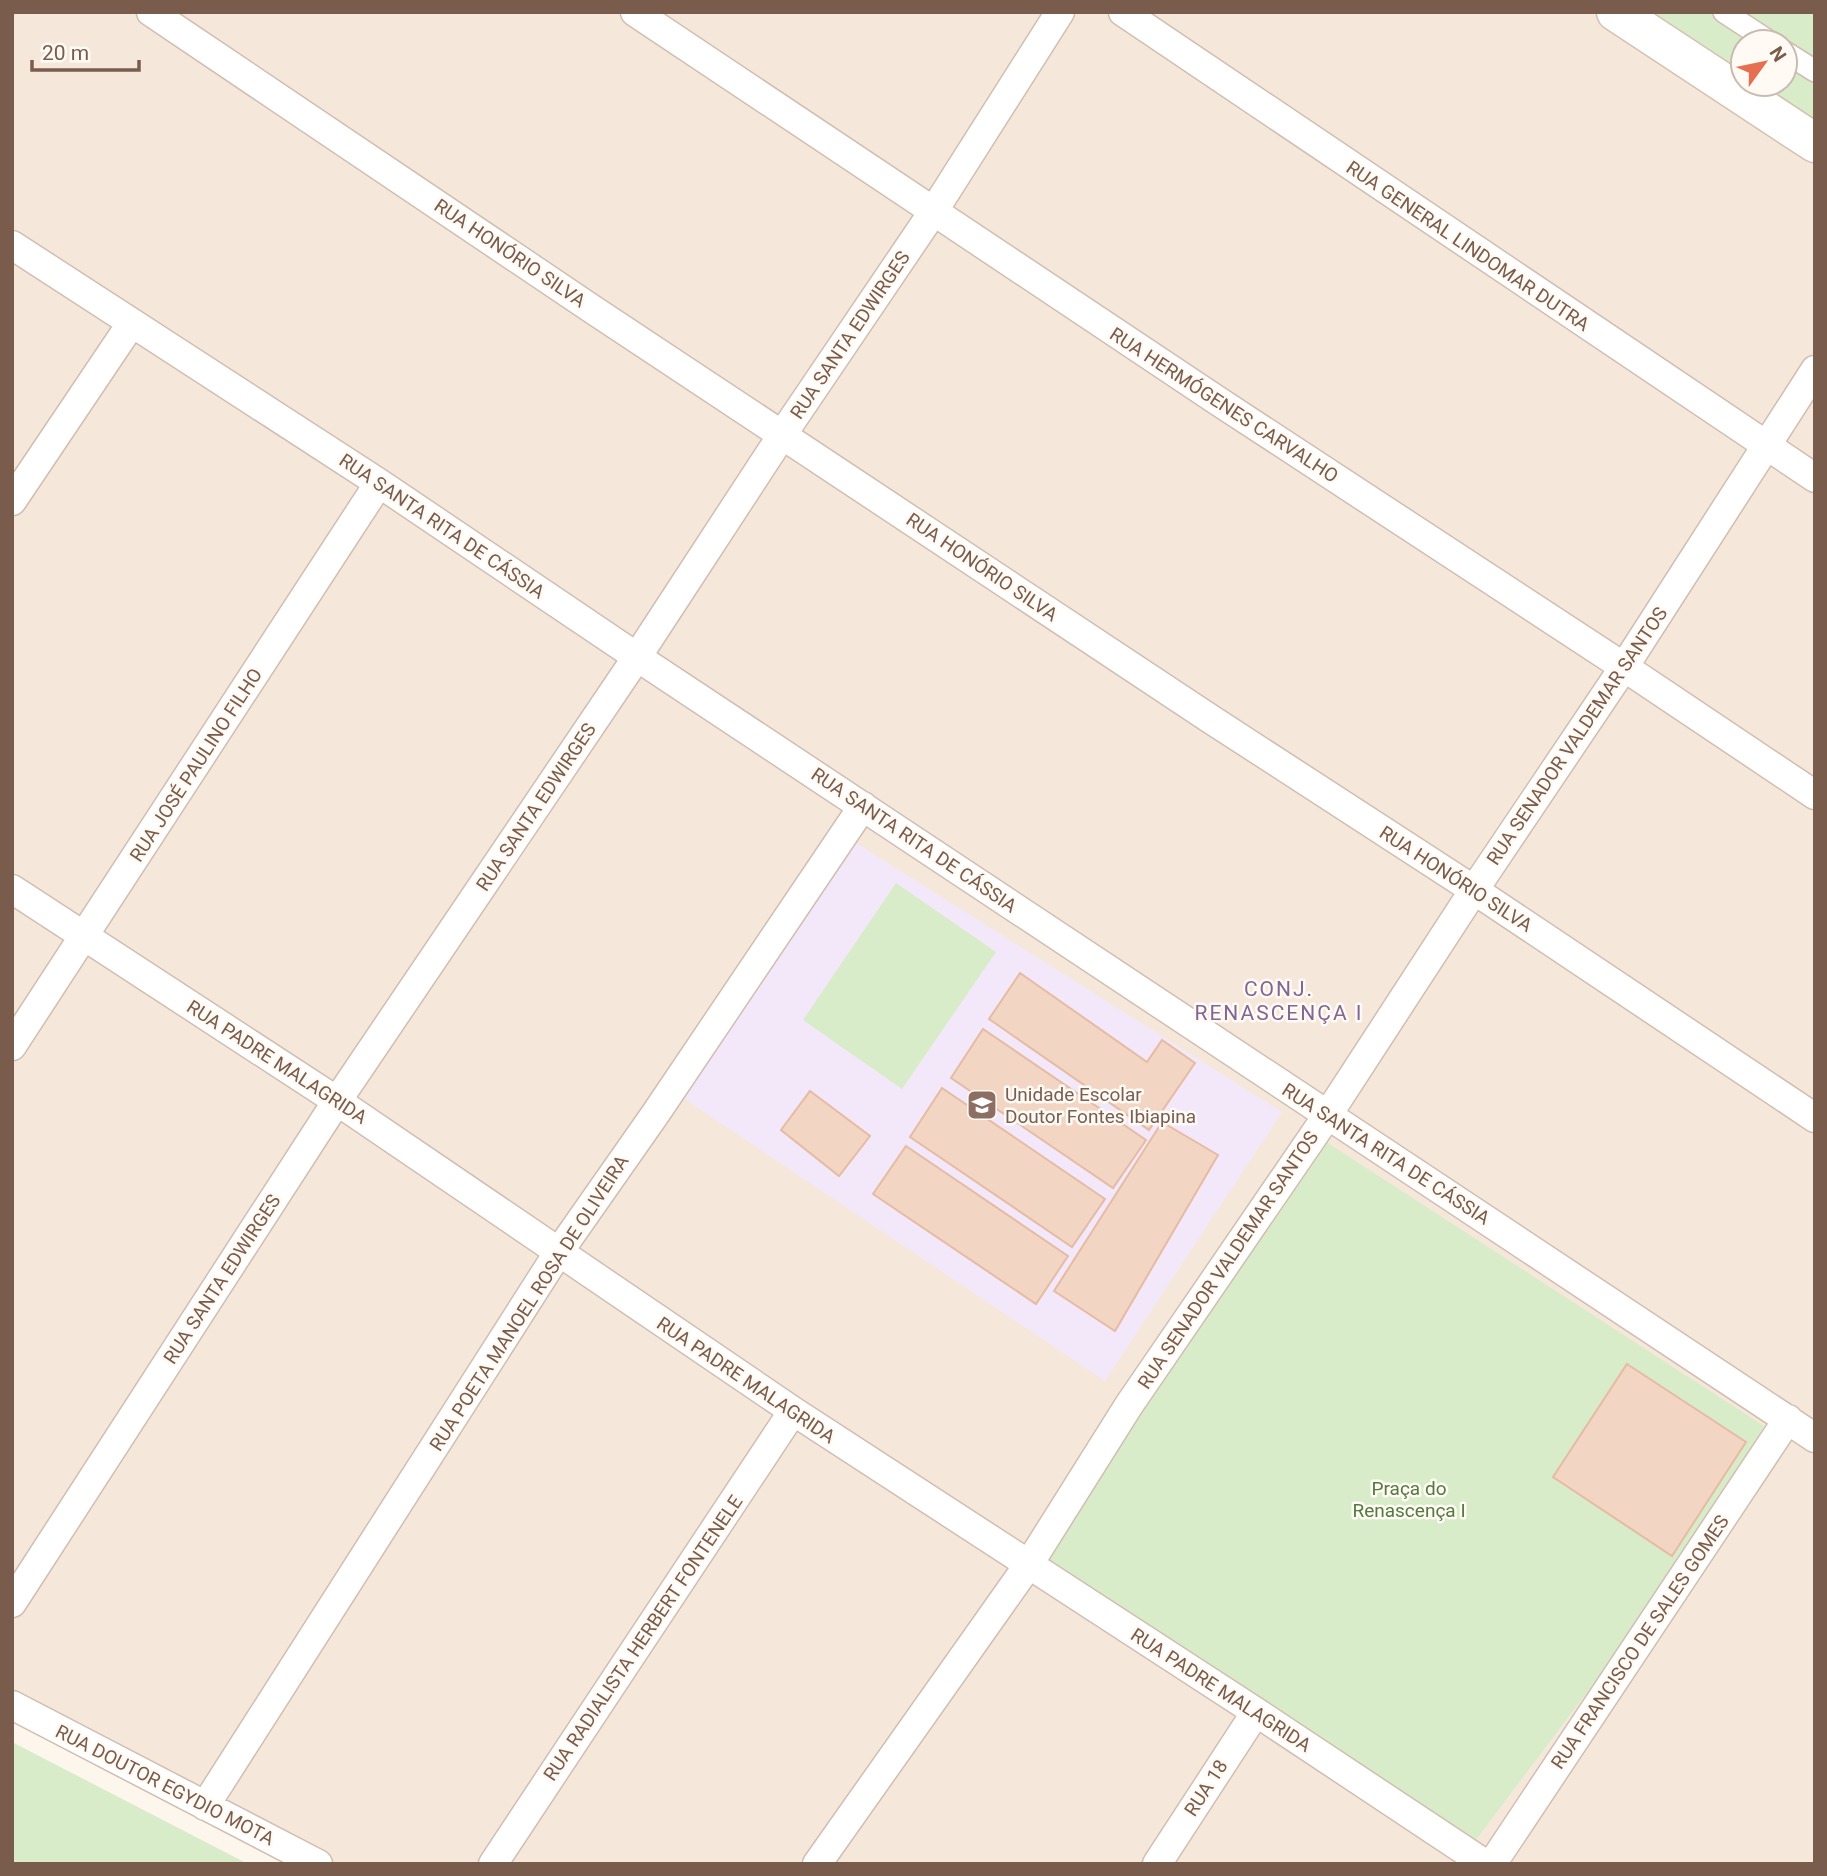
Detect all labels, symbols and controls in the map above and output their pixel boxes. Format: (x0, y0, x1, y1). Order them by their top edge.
scale bar (32, 28, 138, 72)
north arrow (1729, 28, 1799, 98)
text: 20 m (42, 41, 89, 65)
text: N (1765, 42, 1791, 66)
street label: RUA GENERAL LINDOMAR DUTRA (1342, 156, 1594, 336)
street label: RUA HONÓRIO SILVA (430, 194, 591, 313)
street label: RUA SANTA EDWIRGES (785, 247, 915, 423)
street label: RUA HERMÓGENES CARVALHO (1105, 322, 1343, 488)
street label: RUA SANTA RITA DE CÁSSIA (335, 449, 550, 604)
street label: RUA HONÓRIO SILVA (902, 508, 1063, 627)
street label: RUA SENADOR VALDEMAR SANTOS (1482, 603, 1672, 869)
street label: RUA JOSÉ PAULINO FILHO (125, 664, 267, 866)
street label: RUA SANTA EDWIRGES (471, 719, 601, 895)
street label: RUA SANTA RITA DE CÁSSIA (807, 763, 1022, 918)
street label: RUA HONÓRIO SILVA (1375, 821, 1537, 937)
district label: CONJ. RENASCENÇA I (1194, 977, 1364, 1025)
street label: RUA PADRE MALAGRIDA (183, 995, 372, 1129)
street label: RUA SANTA RITA DE CÁSSIA (1278, 1078, 1495, 1230)
place label: Unidade Escolar Doutor Fontes Ibiapina (1005, 1083, 1196, 1128)
school or university icon: Unidade Escolar Doutor Fontes Ibiapina (965, 1088, 999, 1122)
street label: RUA SENADOR VALDEMAR SANTOS (1133, 1127, 1323, 1393)
street label: RUA POETA MANOEL ROSA DE OLIVEIRA (425, 1150, 634, 1455)
street label: RUA SANTA EDWIRGES (159, 1190, 285, 1368)
street label: RUA PADRE MALAGRIDA (652, 1312, 840, 1449)
park label: Praça do Renascença I (1352, 1477, 1466, 1522)
street label: RUA RADIALISTA HERBERT FONTENELE (539, 1491, 748, 1785)
street label: RUA FRANCISCO DE SALES GOMES (1546, 1511, 1734, 1773)
street label: RUA PADRE MALAGRIDA (1127, 1623, 1316, 1757)
street label: RUA DOUTOR EGYDIO MOTA (52, 1720, 279, 1851)
street label: RUA 18 (1179, 1756, 1233, 1820)

